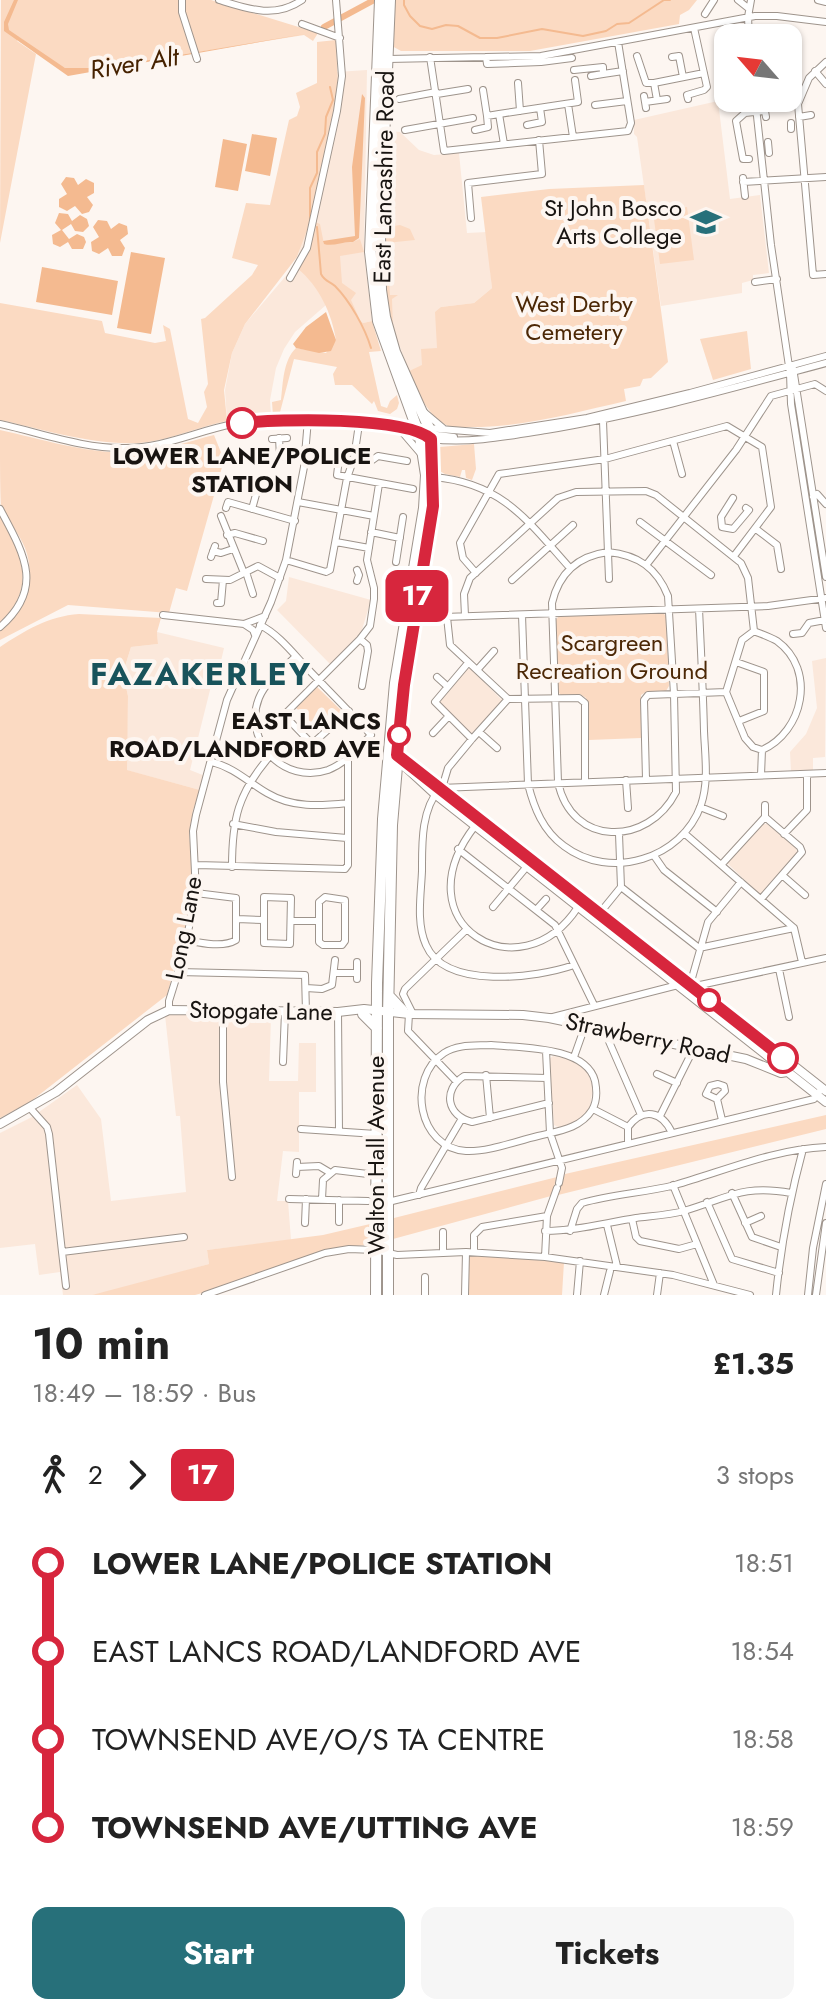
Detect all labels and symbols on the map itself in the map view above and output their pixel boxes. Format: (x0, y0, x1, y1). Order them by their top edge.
north arrow (714, 24, 802, 112)
water label: River Alt (87, 37, 183, 89)
street label: East Lancashire Road (364, 70, 403, 284)
place label: St John Bosco Arts College (544, 190, 682, 253)
school or university icon: St John Bosco Arts College (689, 205, 723, 239)
park label: West Derby Cemetery (515, 286, 633, 349)
marker: LOWER LANE/POLICE STATION (227, 408, 257, 438)
place label: LOWER LANE/POLICE STATION (112, 438, 372, 501)
line badge: 17 (381, 570, 453, 622)
park label: Scargreen Recreation Ground (516, 625, 708, 688)
district label: FAZAKERLEY (90, 651, 312, 697)
place label: EAST LANCS ROAD/LANDFORD AVE (109, 703, 381, 766)
marker: EAST LANCS ROAD/LANDFORD AVE (388, 724, 410, 746)
street label: Long Lane (156, 873, 211, 983)
unlabelled marker (698, 989, 720, 1011)
street label: Stopgate Lane (189, 992, 333, 1029)
street label: Strawberry Road (562, 1003, 734, 1072)
unlabelled marker (768, 1043, 798, 1073)
street label: Walton Hall Avenue (358, 1056, 393, 1254)

